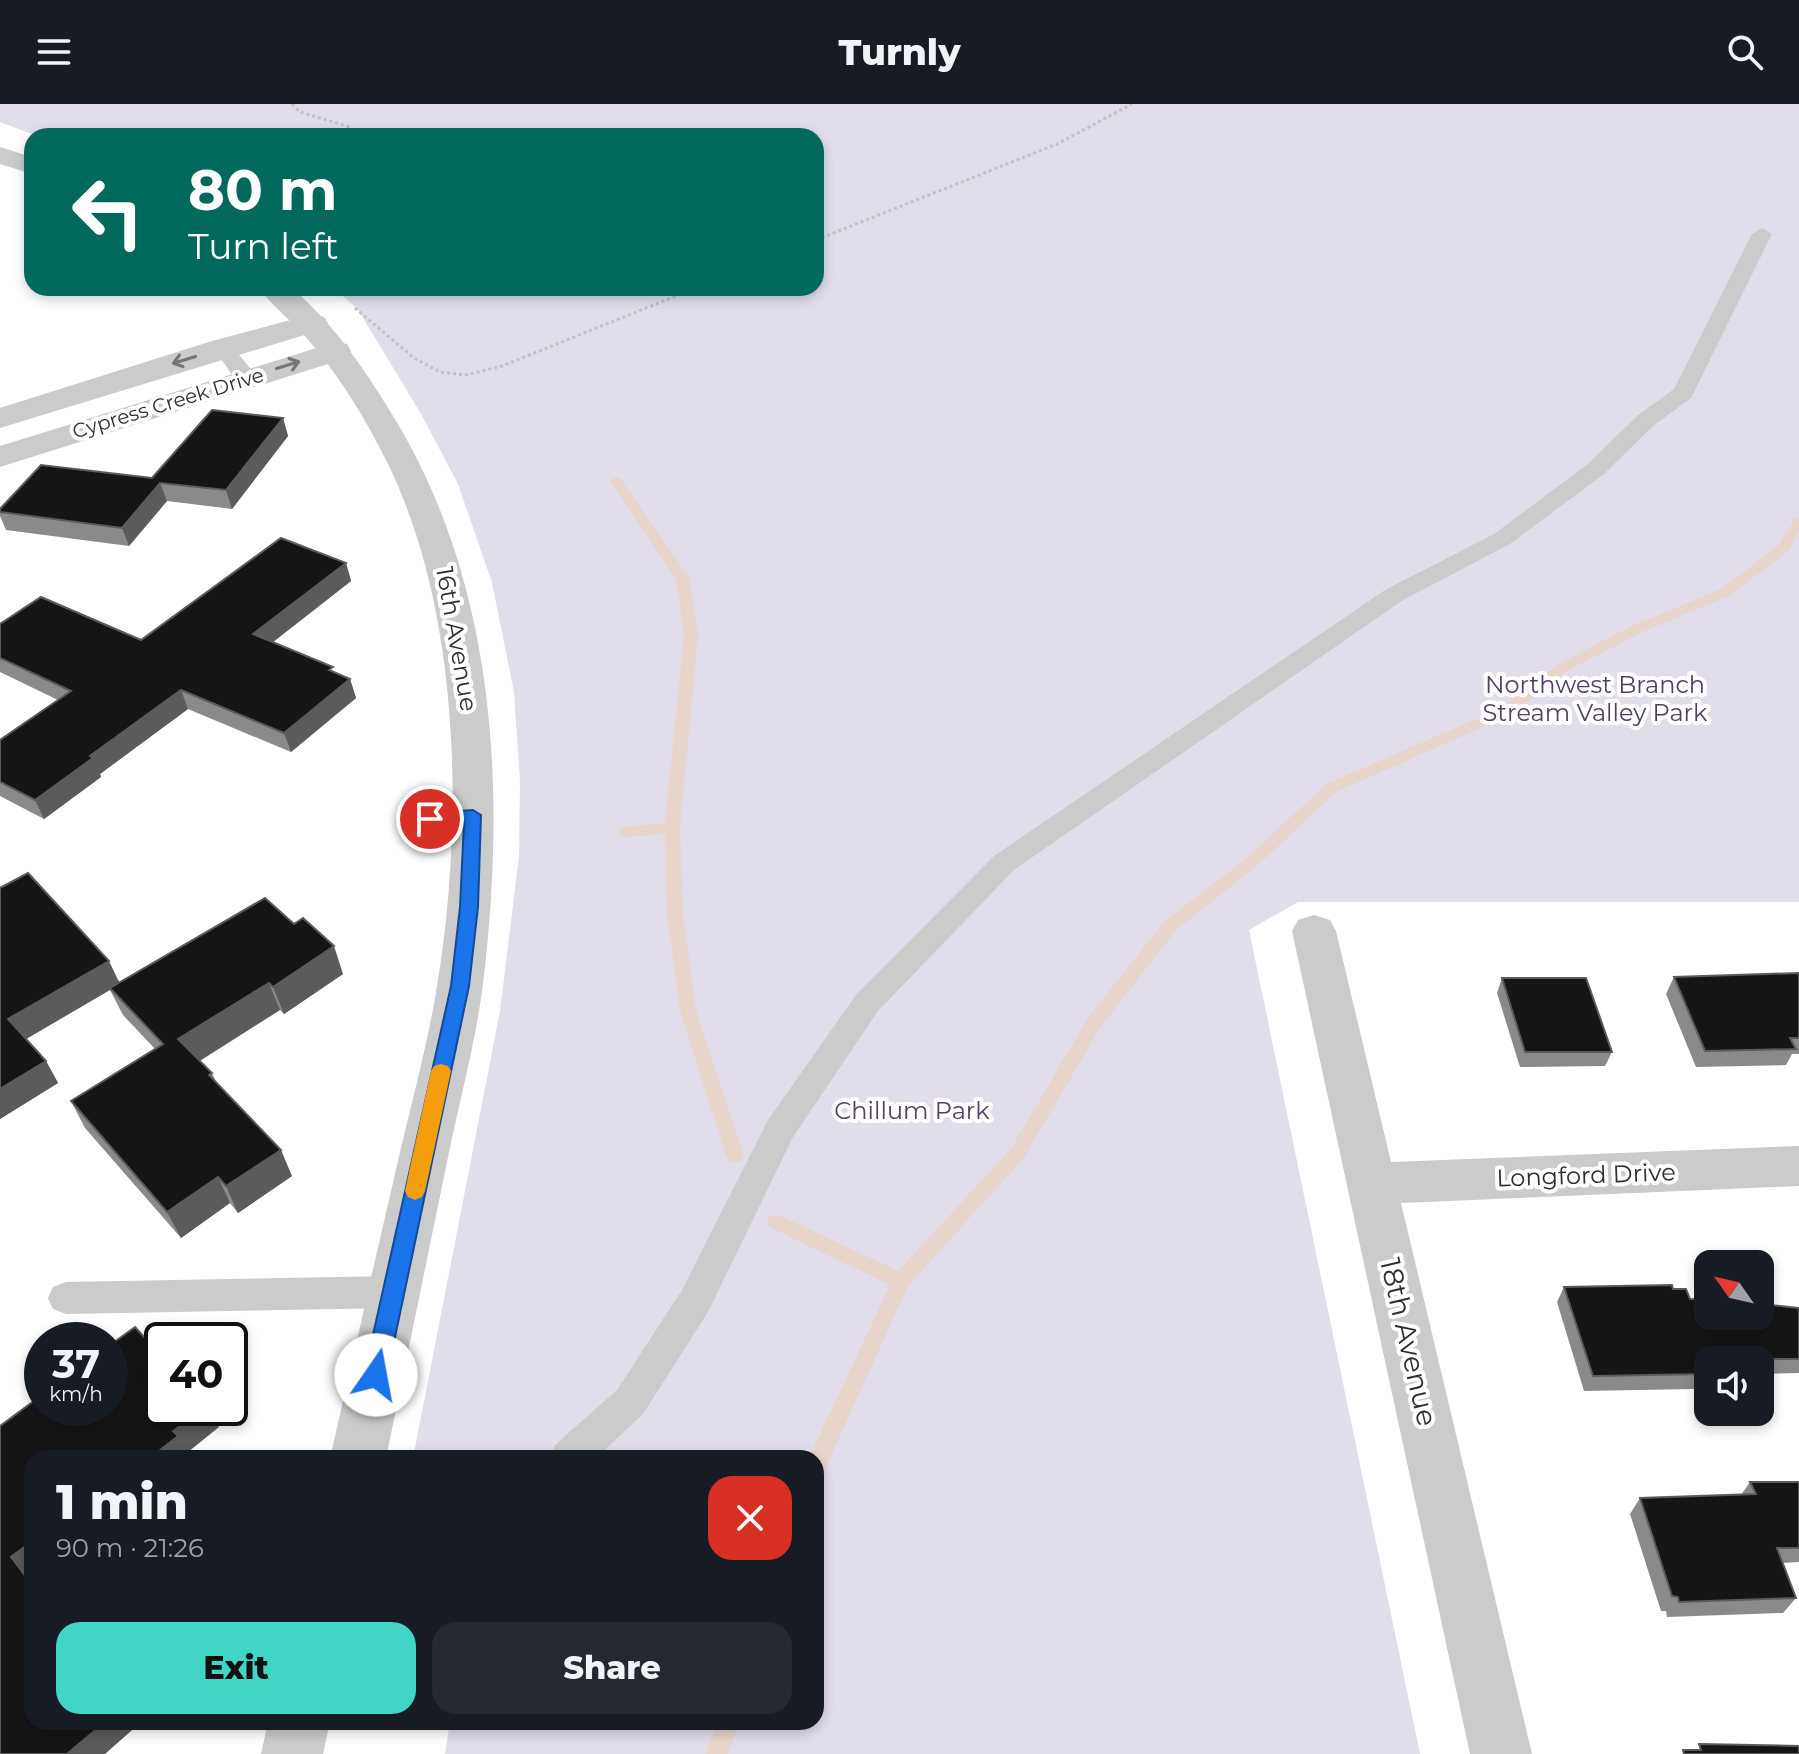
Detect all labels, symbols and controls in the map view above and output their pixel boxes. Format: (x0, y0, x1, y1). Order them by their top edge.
icon: menu (32, 30, 76, 74)
text: Turnly (839, 30, 960, 74)
icon: search (1723, 30, 1767, 74)
text: 80 m (188, 156, 338, 224)
icon: left (56, 160, 160, 264)
text: Turn left (188, 224, 339, 268)
one-way arrow (172, 353, 198, 368)
one-way arrow (274, 357, 300, 372)
street label: Cypress Creek Drive (69, 362, 267, 444)
street label: 16th Avenue (430, 565, 484, 713)
park label: Northwest Branch Stream Valley Park (1483, 670, 1708, 727)
pin (396, 785, 464, 853)
icon: arrive (408, 797, 452, 841)
park label: Chillum Park (834, 1096, 990, 1125)
street label: Longford Drive (1496, 1157, 1676, 1193)
north arrow (1694, 1250, 1774, 1330)
map controls (1694, 1250, 1774, 1426)
street label: 18th Avenue (1373, 1255, 1445, 1429)
speed limit sign: 40 (144, 1322, 248, 1426)
position arrow (334, 1333, 418, 1417)
text: 37 (52, 1339, 100, 1388)
button: sound (1694, 1346, 1774, 1426)
text: km/h (49, 1382, 103, 1406)
text: 1 min (56, 1473, 188, 1531)
button: close (708, 1476, 792, 1560)
text: 90 m · 21:26 (56, 1532, 204, 1564)
button: Exit (56, 1622, 416, 1714)
button: Share (432, 1622, 792, 1714)

